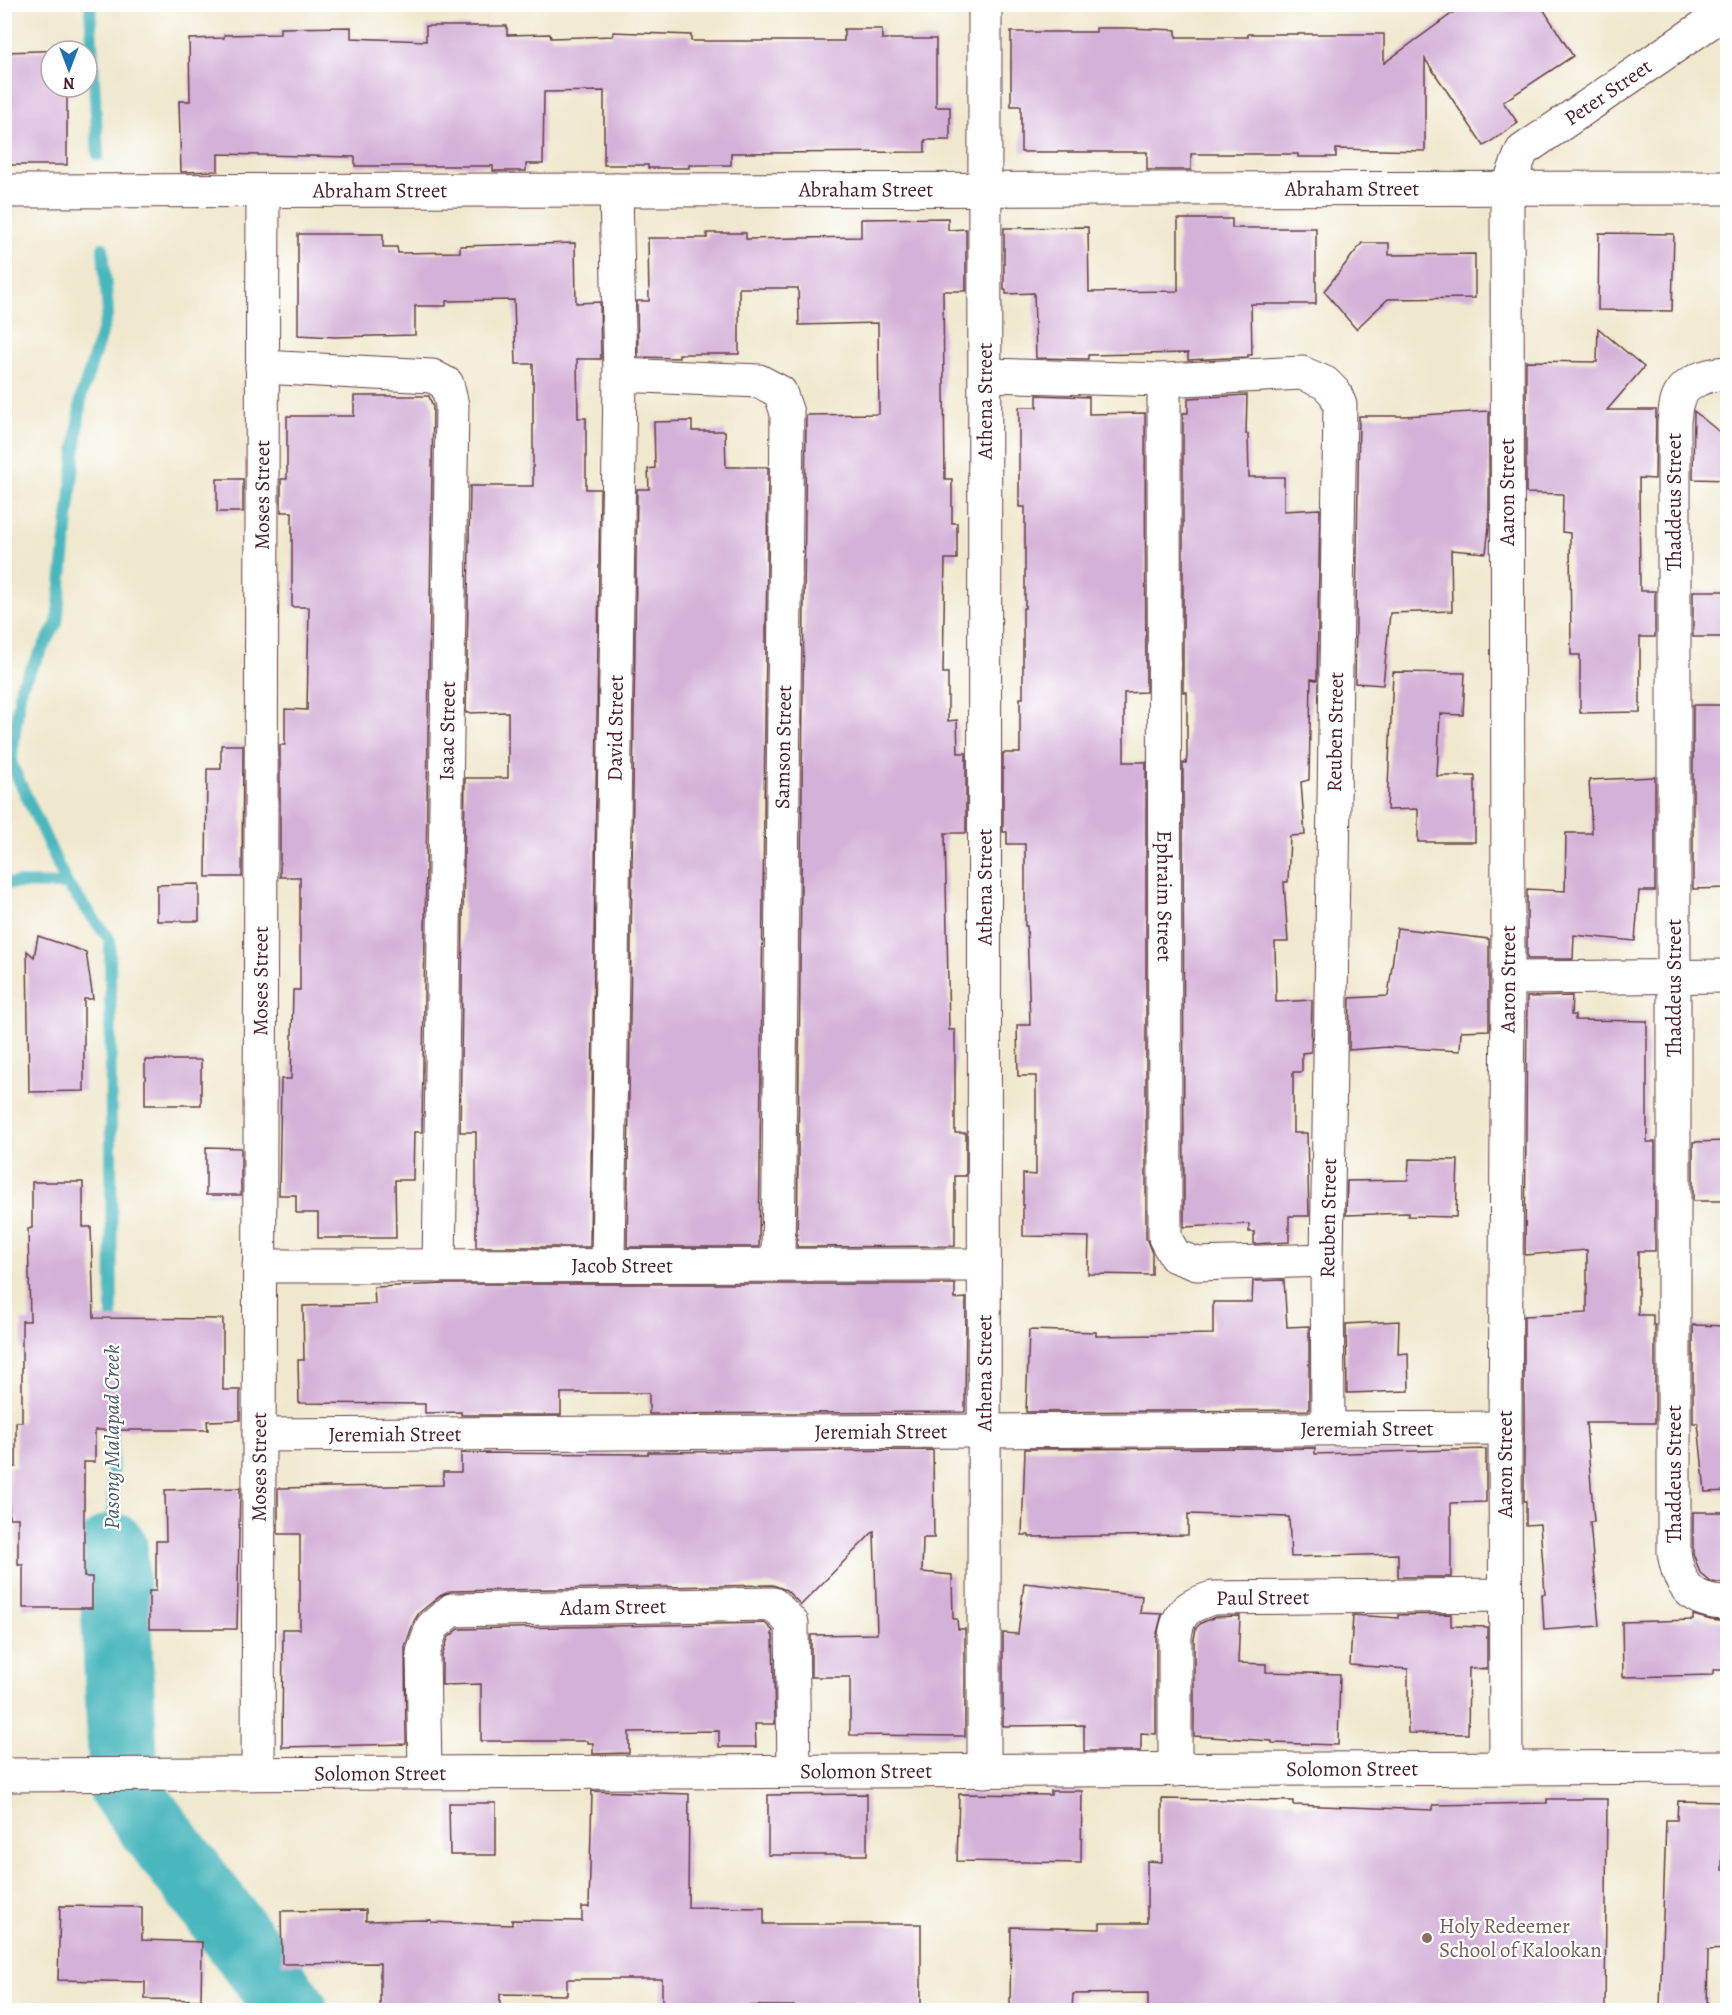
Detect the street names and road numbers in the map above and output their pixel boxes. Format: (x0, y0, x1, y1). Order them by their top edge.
street label: Peter Street (1559, 52, 1657, 132)
street label: Abraham Street (798, 175, 933, 204)
street label: Abraham Street (1284, 175, 1419, 203)
street label: Abraham Street (312, 176, 447, 204)
street label: Athena Street (971, 342, 999, 461)
street label: Thaddeus Street (1660, 433, 1688, 571)
street label: Aaron Street (1493, 438, 1521, 547)
street label: Moses Street (248, 440, 276, 550)
street label: Reuben Street (1320, 672, 1350, 792)
street label: David Street (601, 674, 630, 782)
street label: Isaac Street (432, 681, 462, 781)
street label: Samson Street (768, 685, 798, 809)
street label: Athena Street (970, 828, 999, 947)
street label: Ephraim Street (1151, 830, 1179, 962)
street label: Thaddeus Street (1660, 919, 1688, 1057)
street label: Aaron Street (1494, 925, 1522, 1034)
street label: Moses Street (246, 926, 275, 1036)
street label: Reuben Street (1313, 1158, 1343, 1278)
street label: Jacob Street (571, 1251, 673, 1280)
street label: Athena Street (970, 1314, 998, 1433)
street label: Thaddeus Street (1660, 1405, 1688, 1543)
street label: Aaron Street (1491, 1410, 1519, 1519)
street label: Moses Street (245, 1412, 273, 1522)
street label: Jeremiah Street (1300, 1414, 1434, 1443)
street label: Jeremiah Street (814, 1417, 948, 1446)
street label: Jeremiah Street (328, 1420, 462, 1449)
street label: Paul Street (1216, 1583, 1309, 1612)
street label: Adam Street (559, 1592, 667, 1622)
street label: Solomon Street (1286, 1754, 1418, 1783)
street label: Solomon Street (800, 1757, 932, 1785)
street label: Solomon Street (314, 1759, 446, 1788)

